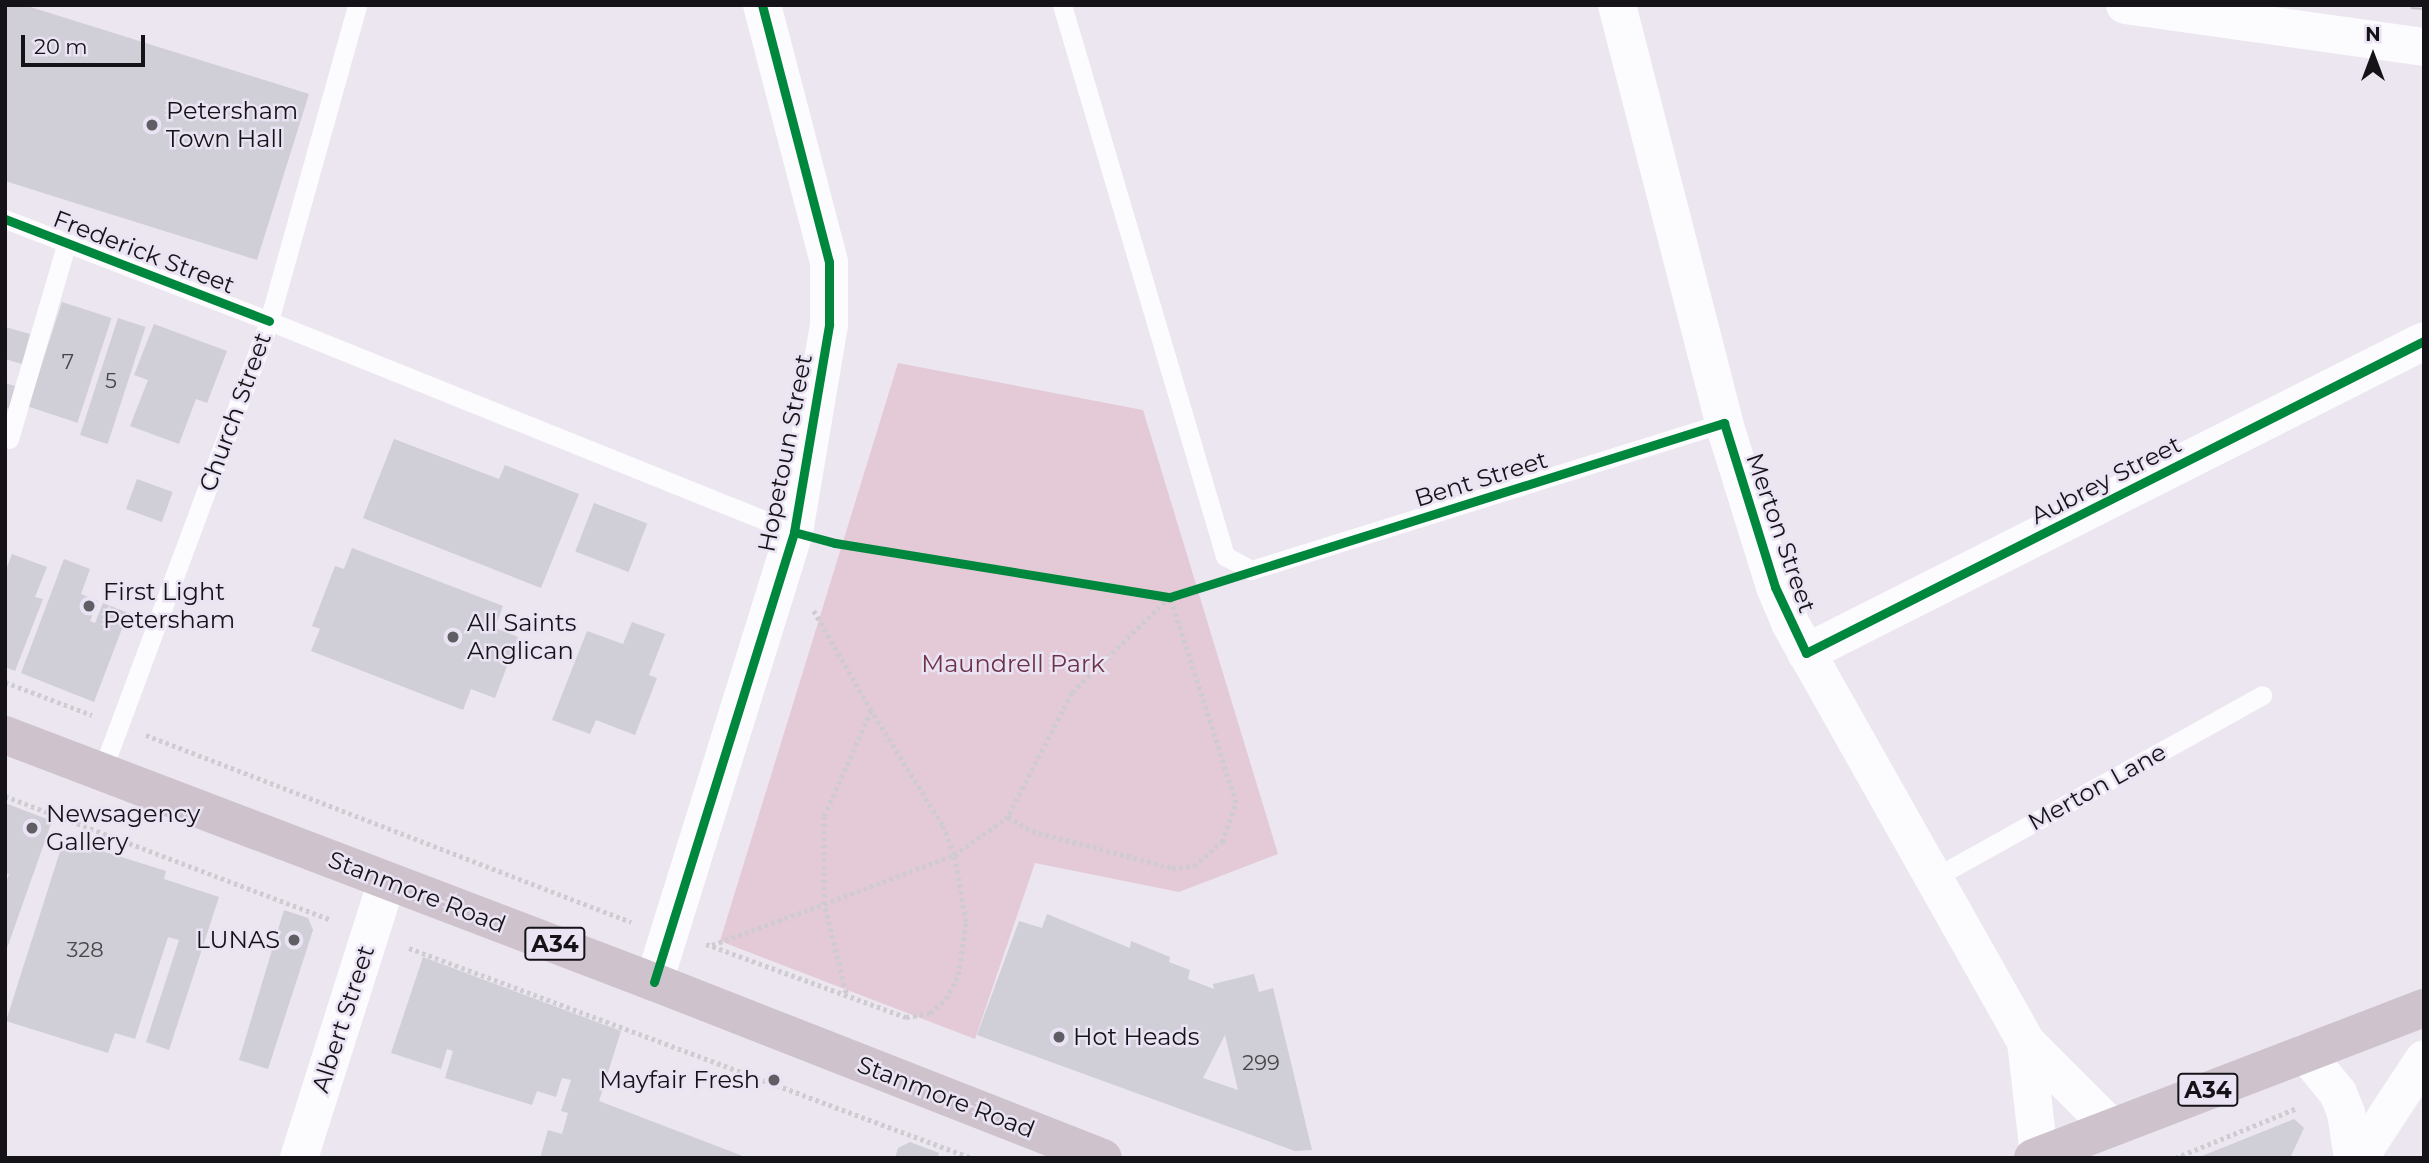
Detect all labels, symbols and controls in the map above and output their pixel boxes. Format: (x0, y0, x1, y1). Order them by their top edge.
scale bar (24, 21, 149, 65)
north arrow (2338, 21, 2408, 91)
text: N (2365, 23, 2381, 46)
text: 20 m (34, 34, 88, 59)
place label: Petersham Town Hall (166, 97, 298, 153)
marker: Petersham Town Hall (144, 117, 160, 133)
street label: Frederick Street (49, 204, 239, 300)
street label: Church Street (193, 329, 277, 495)
house number: 7 (62, 349, 74, 375)
street label: Hopetoun Street (752, 352, 818, 554)
house number: 5 (105, 368, 117, 394)
street label: Aubrey Street (2026, 430, 2186, 530)
street label: Bent Street (1411, 445, 1551, 513)
street label: Merton Street (1740, 449, 1822, 617)
place label: First Light Petersham (103, 578, 235, 634)
marker: First Light Petersham (81, 598, 97, 614)
place label: All Saints Anglican (467, 609, 576, 665)
marker: All Saints Anglican (445, 629, 461, 645)
park label: Maundrell Park (921, 650, 1105, 678)
street label: Merton Lane (2023, 737, 2171, 837)
place label: Newsagency Gallery (46, 800, 200, 856)
marker: Newsagency Gallery (24, 820, 40, 836)
street label: Stanmore Road (324, 845, 510, 939)
road number: A34 (524, 925, 586, 964)
place label: LUNAS (196, 926, 280, 954)
marker: LUNAS (286, 932, 302, 948)
house number: 328 (66, 937, 104, 963)
street label: Albert Street (306, 942, 380, 1096)
place label: Hot Heads (1073, 1023, 1199, 1051)
marker: Hot Heads (1051, 1029, 1067, 1045)
street label: Stanmore Road (853, 1050, 1039, 1144)
house number: 299 (1242, 1050, 1280, 1076)
place label: Mayfair Fresh (599, 1066, 760, 1094)
road number: A34 (2176, 1070, 2240, 1110)
marker: Mayfair Fresh (766, 1072, 782, 1088)

